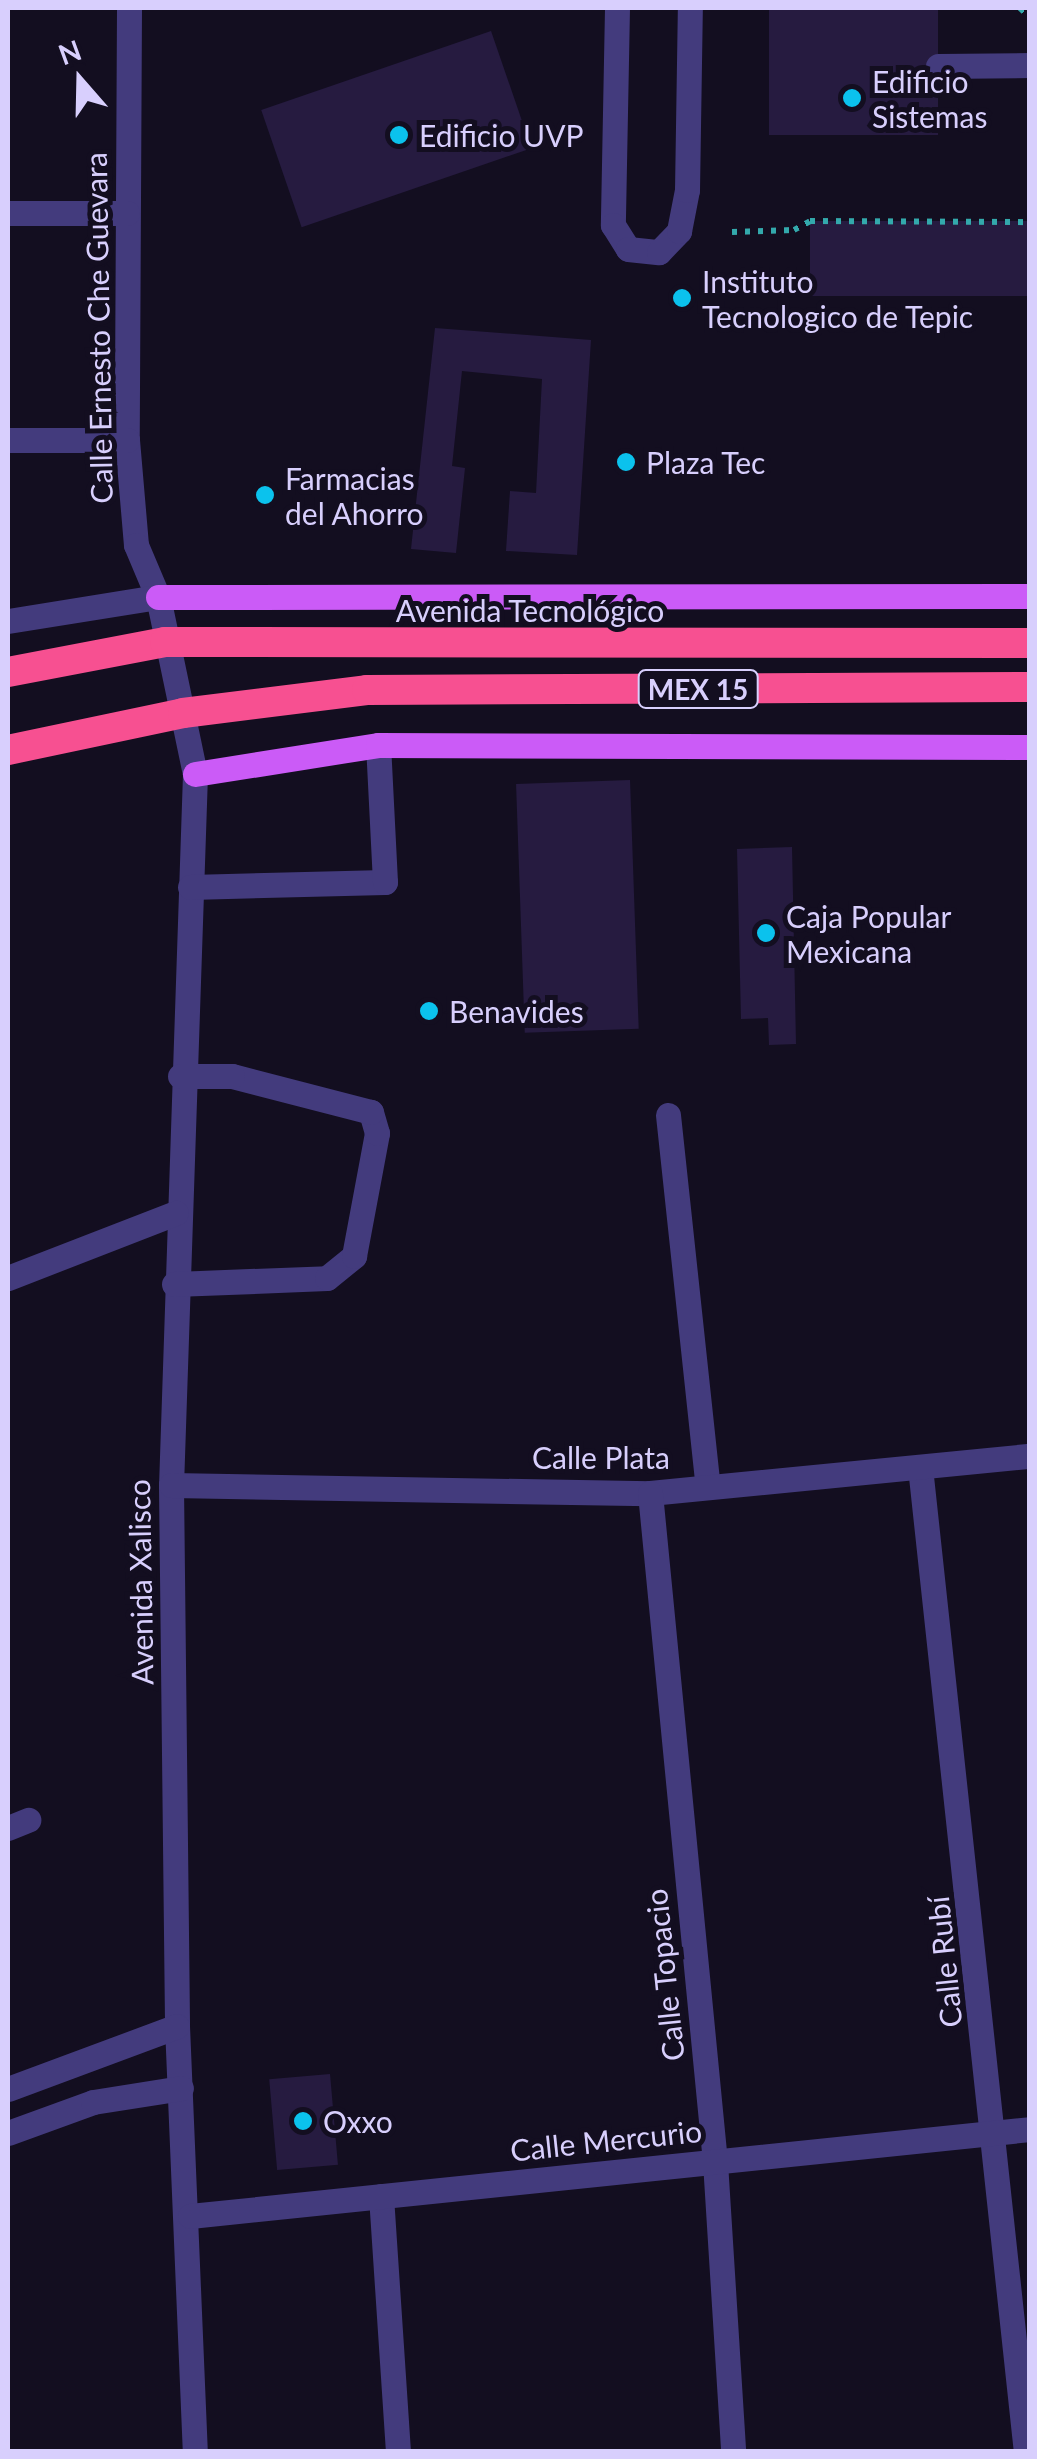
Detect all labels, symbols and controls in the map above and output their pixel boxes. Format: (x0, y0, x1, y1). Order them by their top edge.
north arrow (30, 30, 130, 130)
text: N (54, 32, 86, 71)
place label: Edificio Sistemas (872, 63, 987, 134)
marker: Edificio Sistemas (841, 87, 863, 109)
place label: Edificio UVP (419, 117, 583, 153)
marker: Edificio UVP (388, 124, 410, 146)
street label: Calle Ernesto Che Guevara (77, 152, 119, 504)
place label: Instituto Tecnologico de Tepic (702, 263, 974, 334)
marker: Instituto Tecnologico de Tepic (671, 287, 693, 309)
place label: Plaza Tec (646, 444, 766, 480)
marker: Plaza Tec (615, 451, 637, 473)
place label: Farmacias del Ahorro (285, 460, 425, 530)
marker: Farmacias del Ahorro (254, 484, 276, 506)
street label: Avenida Tecnológico (395, 592, 665, 628)
road number: MEX 15 (636, 666, 760, 712)
place label: Caja Popular Mexicana (786, 898, 951, 968)
marker: Caja Popular Mexicana (755, 922, 777, 944)
place label: Benavides (449, 993, 584, 1029)
marker: Benavides (418, 1000, 440, 1022)
street label: Calle Plata (532, 1439, 670, 1475)
street label: Avenida Xalisco (120, 1479, 160, 1685)
street label: Calle Topacio (637, 1887, 691, 2063)
street label: Calle Rubí (919, 1895, 969, 2029)
place label: Oxxo (323, 2103, 393, 2139)
marker: Oxxo (292, 2110, 314, 2132)
street label: Calle Mercurio (508, 2112, 704, 2168)

